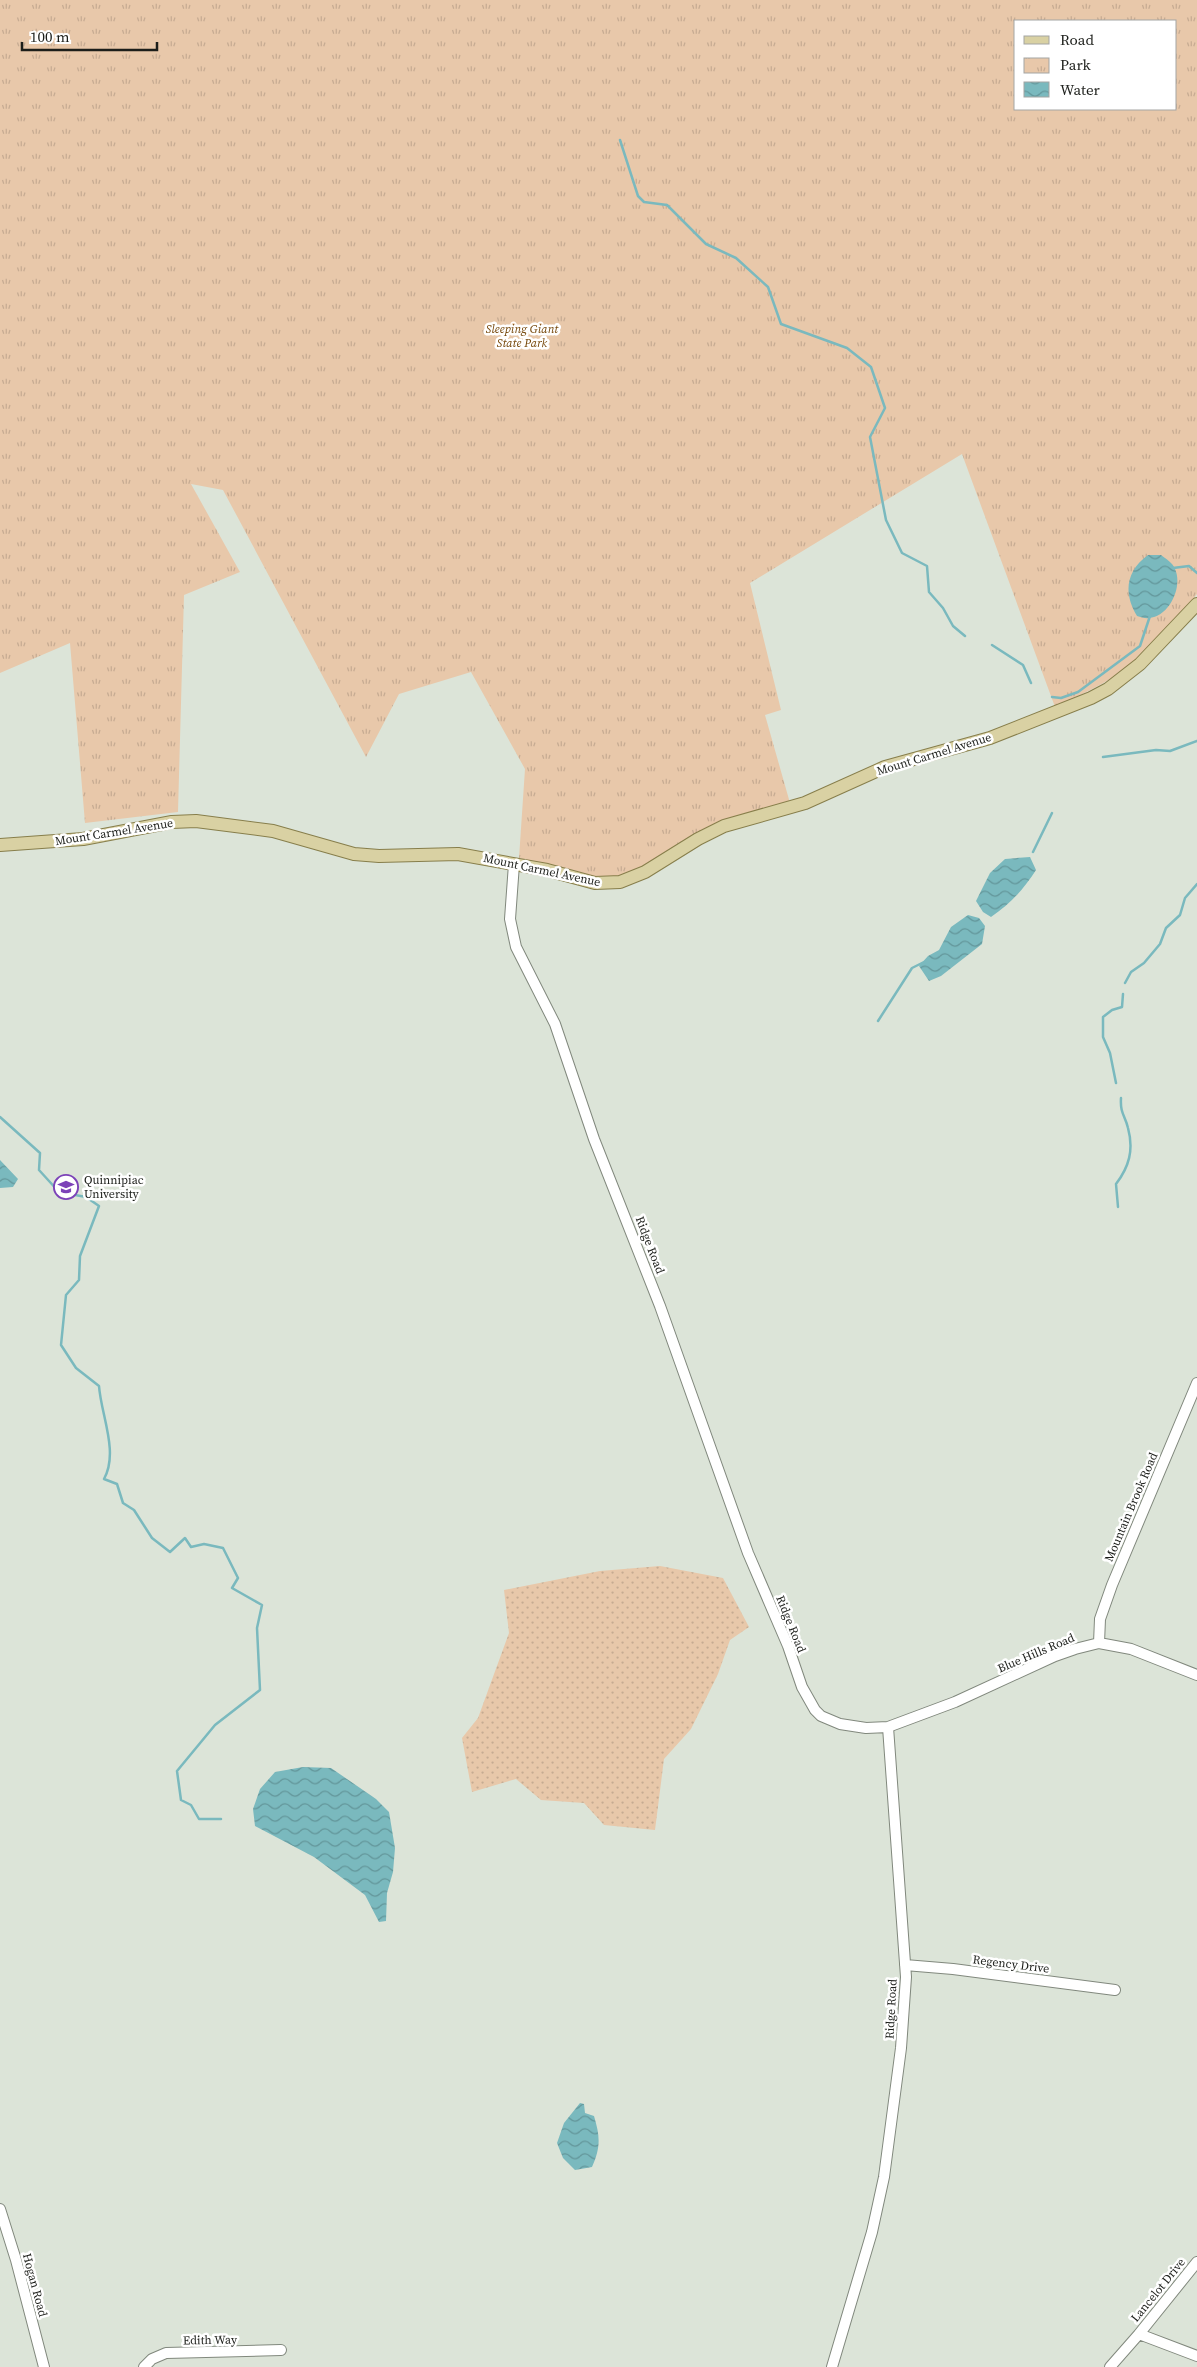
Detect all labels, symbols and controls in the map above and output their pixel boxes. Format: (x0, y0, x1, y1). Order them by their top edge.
scale bar (22, 20, 158, 52)
legend (1014, 20, 1177, 110)
text: 100 m (30, 26, 70, 47)
text: Road (1060, 29, 1094, 50)
text: Park (1060, 54, 1092, 75)
text: Water (1060, 79, 1101, 100)
park label: Sleeping Giant State Park (486, 321, 559, 351)
street label: Mount Carmel Avenue (875, 729, 993, 779)
street label: Mount Carmel Avenue (54, 815, 174, 849)
street label: Mount Carmel Avenue (482, 850, 602, 890)
place label: Quinnipiac University (84, 1172, 144, 1202)
school or university icon: Quinnipiac University (53, 1174, 79, 1200)
street label: Ridge Road (632, 1214, 668, 1276)
street label: Mountain Brook Road (1101, 1450, 1161, 1564)
street label: Ridge Road (772, 1593, 810, 1655)
street label: Blue Hills Road (995, 1630, 1077, 1676)
street label: Regency Drive (972, 1951, 1050, 1977)
street label: Ridge Road (881, 1978, 901, 2040)
street label: Hogan Road (19, 2251, 51, 2319)
street label: Lancelot Drive (1127, 2255, 1189, 2325)
street label: Edith Way (183, 2332, 238, 2348)

